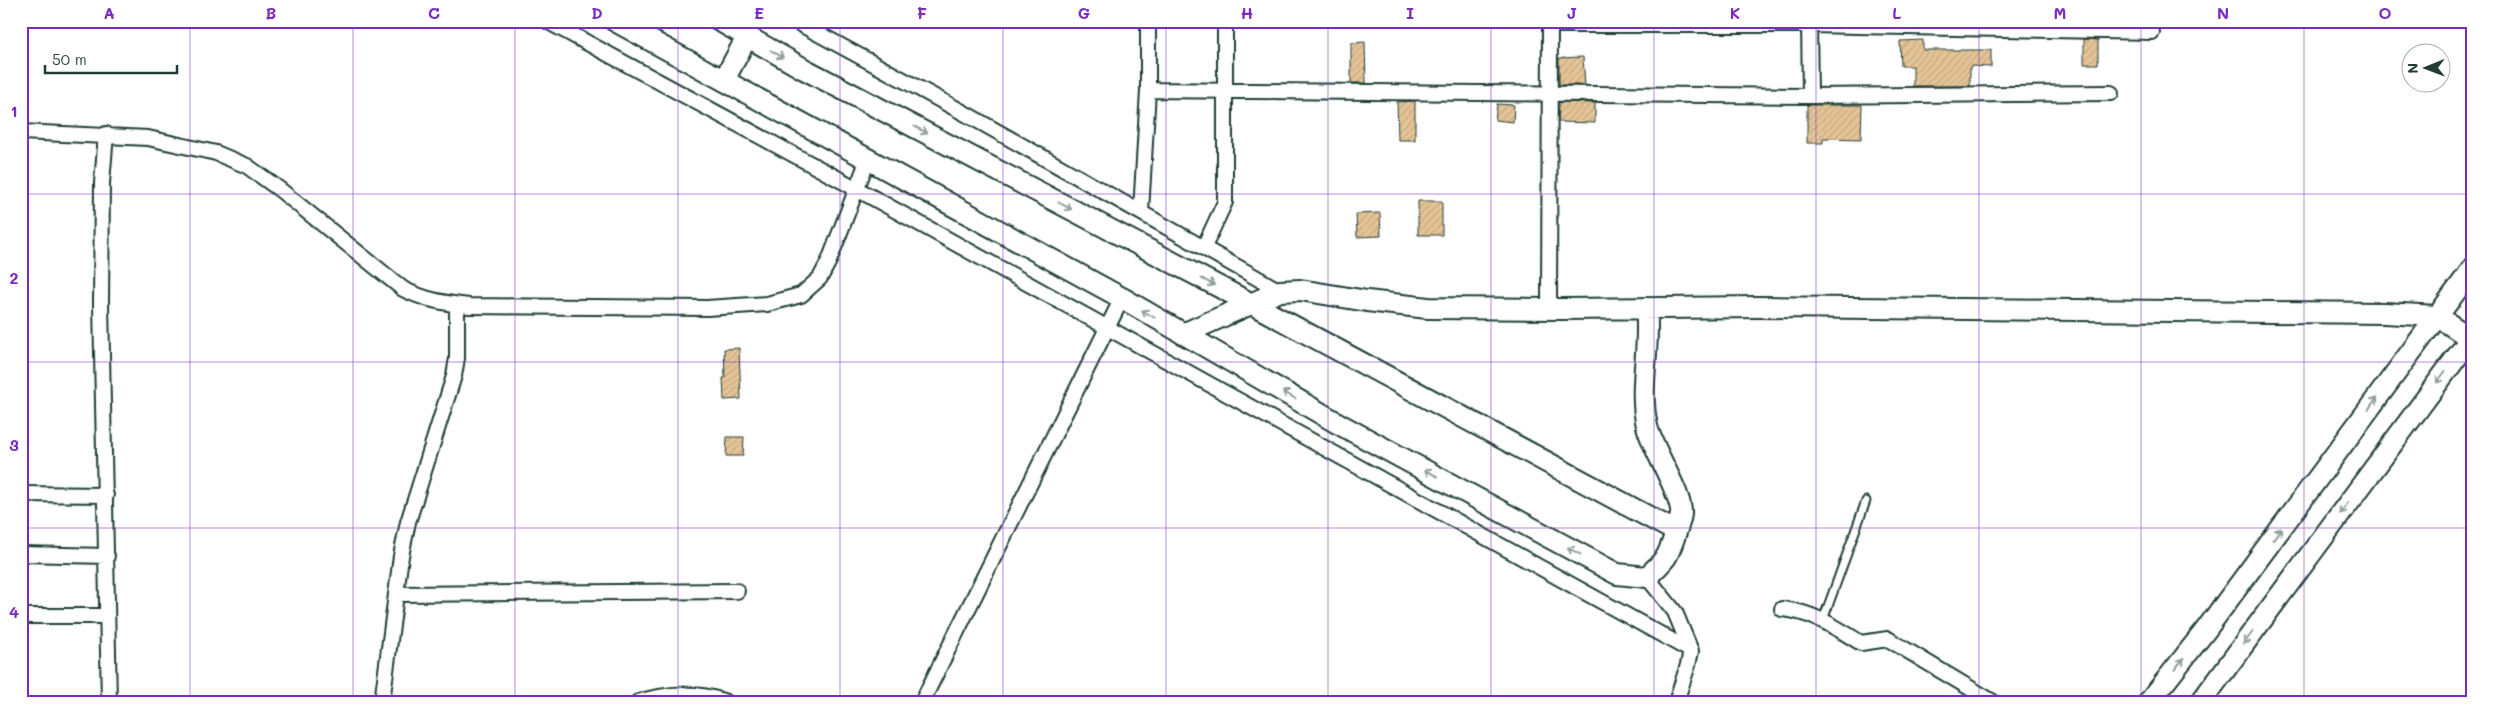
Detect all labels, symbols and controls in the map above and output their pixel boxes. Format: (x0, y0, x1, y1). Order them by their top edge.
text: A (103, 2, 115, 23)
text: B (266, 2, 276, 23)
text: C (428, 2, 440, 23)
text: D (591, 2, 603, 23)
text: E (754, 2, 764, 23)
text: F (917, 2, 927, 23)
text: G (1078, 2, 1090, 23)
text: H (1241, 2, 1253, 23)
text: I (1406, 2, 1414, 23)
text: J (1567, 2, 1577, 23)
text: K (1730, 2, 1740, 23)
text: L (1892, 2, 1902, 23)
text: M (2054, 2, 2066, 23)
text: N (2217, 2, 2229, 23)
text: O (2379, 2, 2392, 23)
scale bar (45, 42, 178, 74)
north arrow (2402, 42, 2452, 92)
text: 50 m (52, 49, 87, 69)
one-way arrow (770, 49, 785, 59)
text: N (2403, 63, 2422, 74)
text: 1 (10, 100, 18, 121)
one-way arrow (913, 126, 927, 136)
one-way arrow (1057, 201, 1072, 211)
text: 2 (10, 267, 19, 288)
one-way arrow (1201, 277, 1216, 287)
one-way arrow (1142, 308, 1156, 318)
one-way arrow (2436, 370, 2446, 384)
one-way arrow (1283, 389, 1297, 399)
one-way arrow (2368, 396, 2378, 410)
text: 3 (9, 434, 19, 455)
one-way arrow (1424, 468, 1439, 478)
one-way arrow (2339, 501, 2350, 514)
one-way arrow (2271, 528, 2282, 541)
one-way arrow (1568, 545, 1582, 555)
text: 4 (9, 601, 19, 622)
one-way arrow (2243, 631, 2253, 645)
one-way arrow (2174, 657, 2185, 670)

